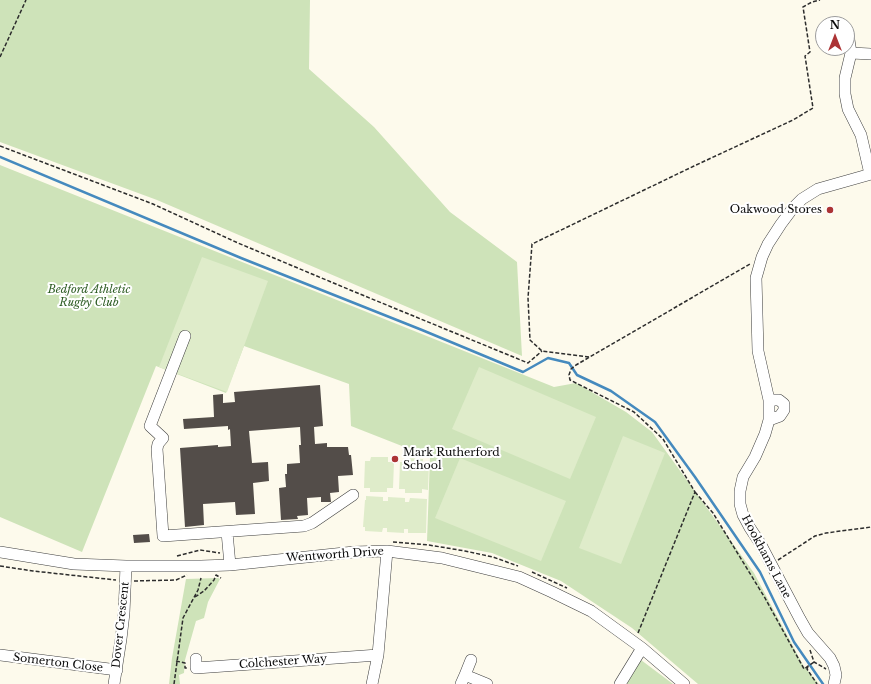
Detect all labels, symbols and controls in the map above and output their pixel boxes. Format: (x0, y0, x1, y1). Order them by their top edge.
north arrow (815, 16, 855, 56)
text: N (830, 18, 840, 32)
place label: Oakwood Stores (730, 203, 822, 217)
marker: Oakwood Stores (825, 205, 835, 215)
park label: Bedford Athletic Rugby Club (48, 283, 130, 309)
place label: Mark Rutherford School (403, 446, 500, 472)
marker: Mark Rutherford School (390, 454, 400, 464)
street label: Hookhams Lane (738, 513, 794, 601)
street label: Wentworth Drive (286, 545, 384, 565)
street label: Dover Crescent (110, 581, 132, 669)
street label: Somerton Close (12, 651, 104, 675)
street label: Colchester Way (239, 652, 327, 672)

